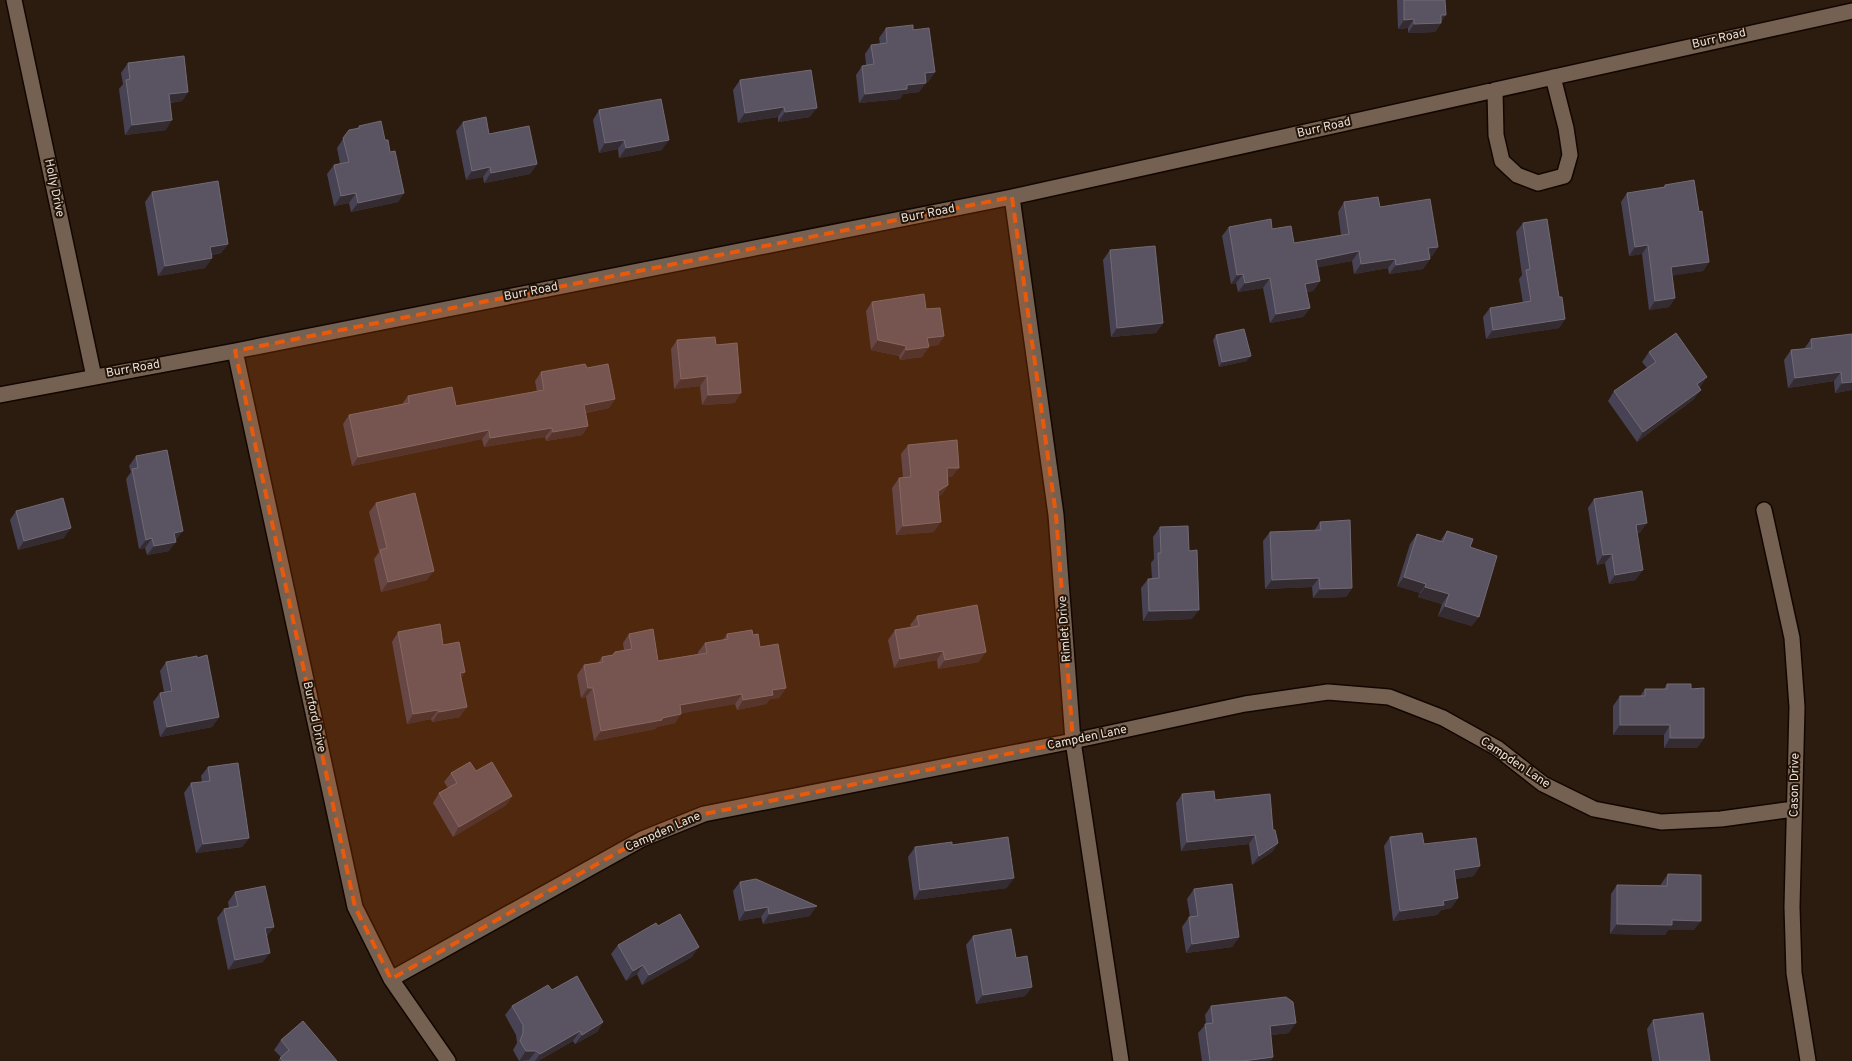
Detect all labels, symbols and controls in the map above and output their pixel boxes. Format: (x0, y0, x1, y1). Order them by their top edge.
street label: Burr Road (1691, 25, 1747, 53)
street label: Burr Road (1296, 114, 1352, 142)
street label: Holly Drive (40, 157, 68, 219)
street label: Burr Road (900, 201, 956, 227)
street label: Burr Road (503, 279, 559, 305)
street label: Burr Road (105, 356, 161, 382)
street label: Rimlet Drive (1055, 595, 1075, 663)
street label: Burford Drive (299, 680, 329, 754)
street label: Campden Lane (1046, 722, 1128, 754)
street label: Campden Lane (1477, 734, 1553, 792)
street label: Cason Drive (1786, 753, 1804, 817)
street label: Campden Lane (623, 808, 703, 856)

